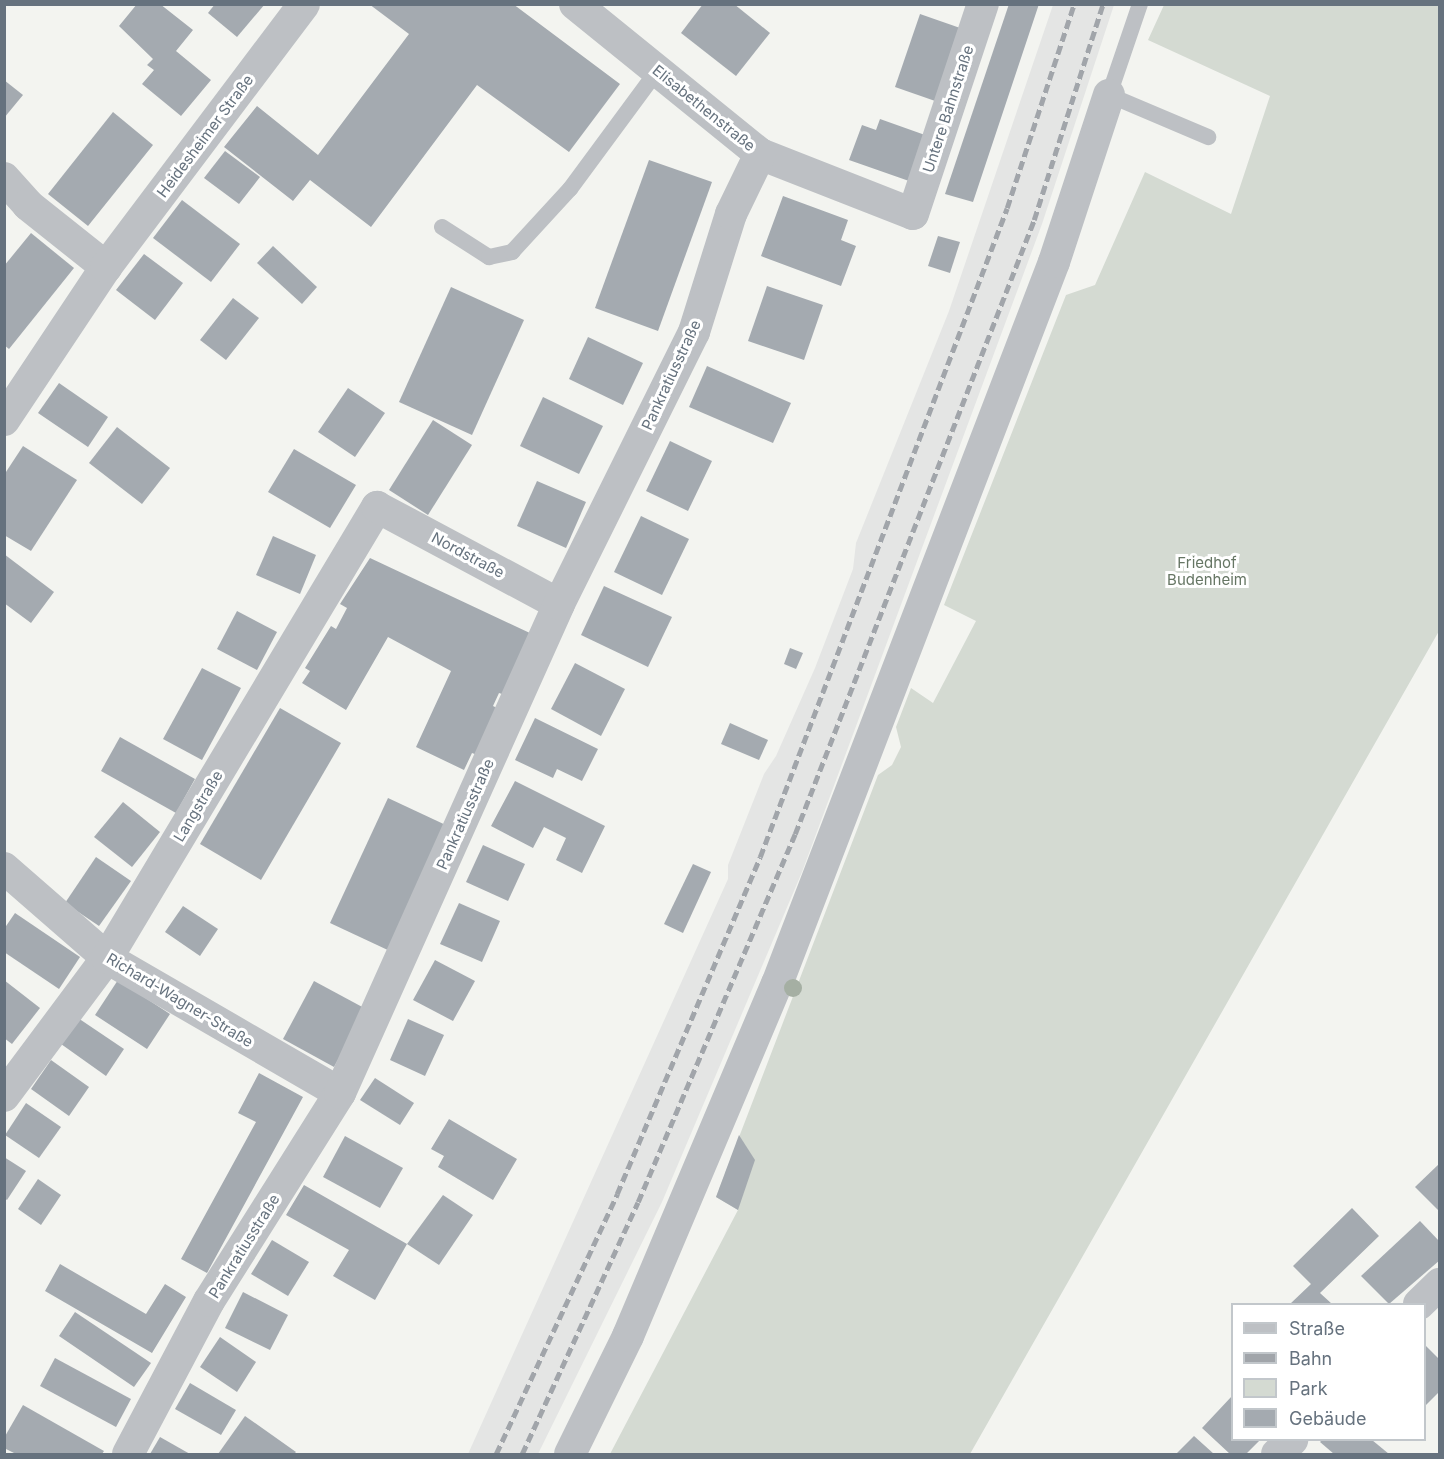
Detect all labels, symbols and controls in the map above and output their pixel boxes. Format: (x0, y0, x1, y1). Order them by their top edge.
street label: Untere Bahnstraße (919, 43, 977, 175)
street label: Elisabethenstraße (649, 61, 759, 155)
street label: Heidesheimer Straße (153, 71, 257, 201)
street label: Pankratiusstraße (638, 317, 704, 433)
street label: Nordstraße (429, 528, 507, 582)
park label: Friedhof Budenheim (1167, 553, 1247, 588)
street label: Pankratiusstraße (433, 756, 497, 872)
street label: Langstraße (170, 767, 226, 845)
street label: Richard-Wagner-Straße (104, 949, 256, 1051)
street label: Pankratiusstraße (205, 1191, 283, 1301)
legend (1231, 1303, 1426, 1441)
text: Straße (1289, 1318, 1345, 1339)
text: Bahn (1289, 1348, 1332, 1369)
text: Park (1289, 1378, 1328, 1399)
text: Gebäude (1289, 1408, 1366, 1429)

